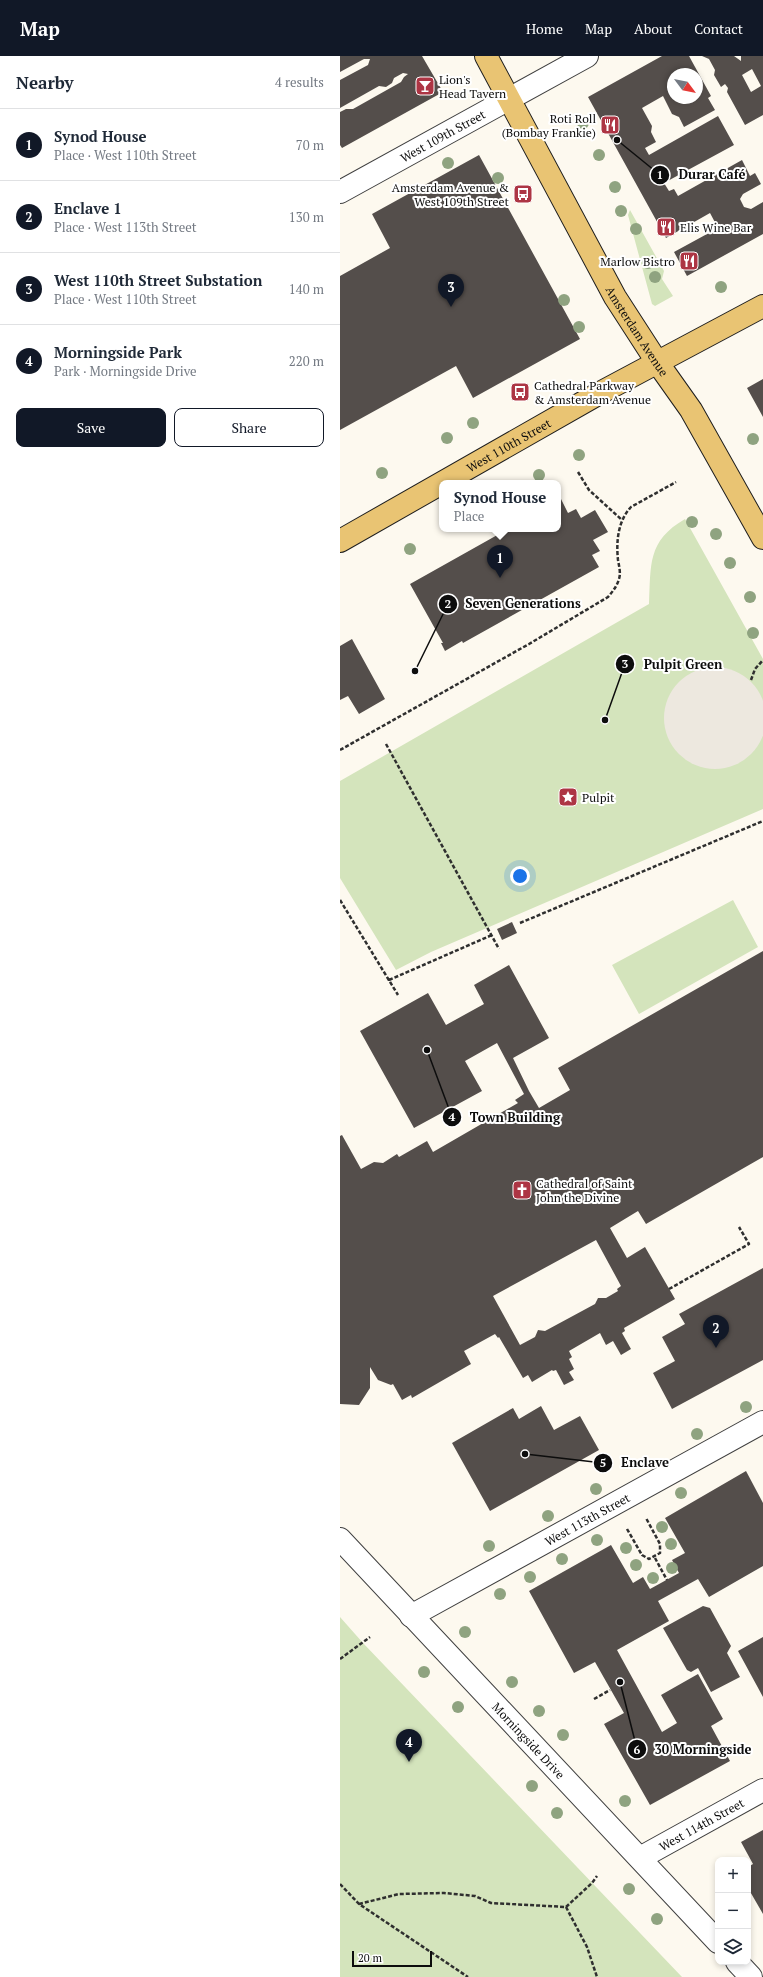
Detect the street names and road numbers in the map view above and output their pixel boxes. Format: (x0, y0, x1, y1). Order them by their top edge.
street label: West 109th Street (397, 106, 488, 165)
street label: Amsterdam Avenue (603, 283, 672, 379)
street label: West 110th Street (464, 415, 554, 475)
street label: West 113th Street (542, 1489, 633, 1548)
street label: Morningside Drive (489, 1699, 568, 1782)
street label: West 114th Street (656, 1794, 747, 1854)

